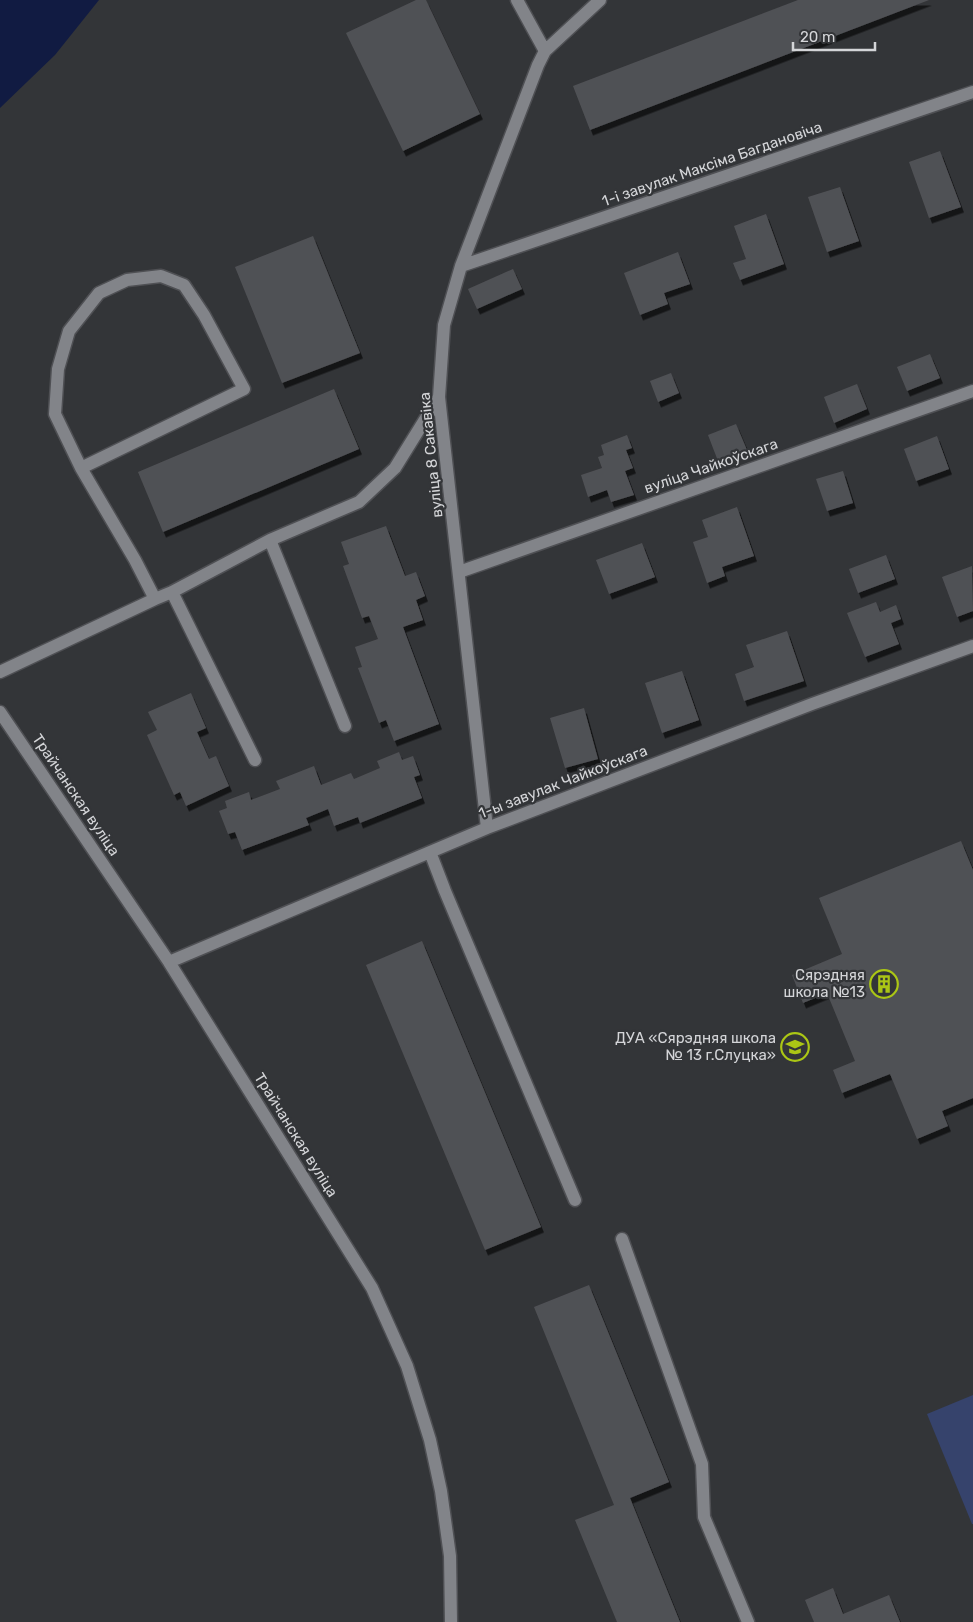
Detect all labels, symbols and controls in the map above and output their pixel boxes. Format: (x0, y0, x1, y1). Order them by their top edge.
scale bar (793, 20, 876, 52)
text: 20 m (800, 28, 835, 46)
street label: 1-і завулак Максіма Багдановіча (600, 118, 824, 210)
street label: вуліца 8 Сакавіка (415, 391, 447, 519)
street label: вуліца Чайкоўскага (642, 435, 780, 497)
street label: Трайчанская вуліца (28, 731, 124, 859)
street label: 1-ы завулак Чайкоўскага (476, 741, 650, 823)
place label: Сярэдняя школа №13 (784, 966, 865, 1001)
building icon: Сярэдняя школа №13 (869, 969, 899, 999)
place label: ДУА «Сярэдняя школа № 13 г.Слуцка» (615, 1029, 776, 1064)
school or university icon: ДУА «Сярэдняя школа № 13 г.Слуцка» (780, 1032, 810, 1062)
street label: Трайчанская вуліца (250, 1070, 342, 1200)

